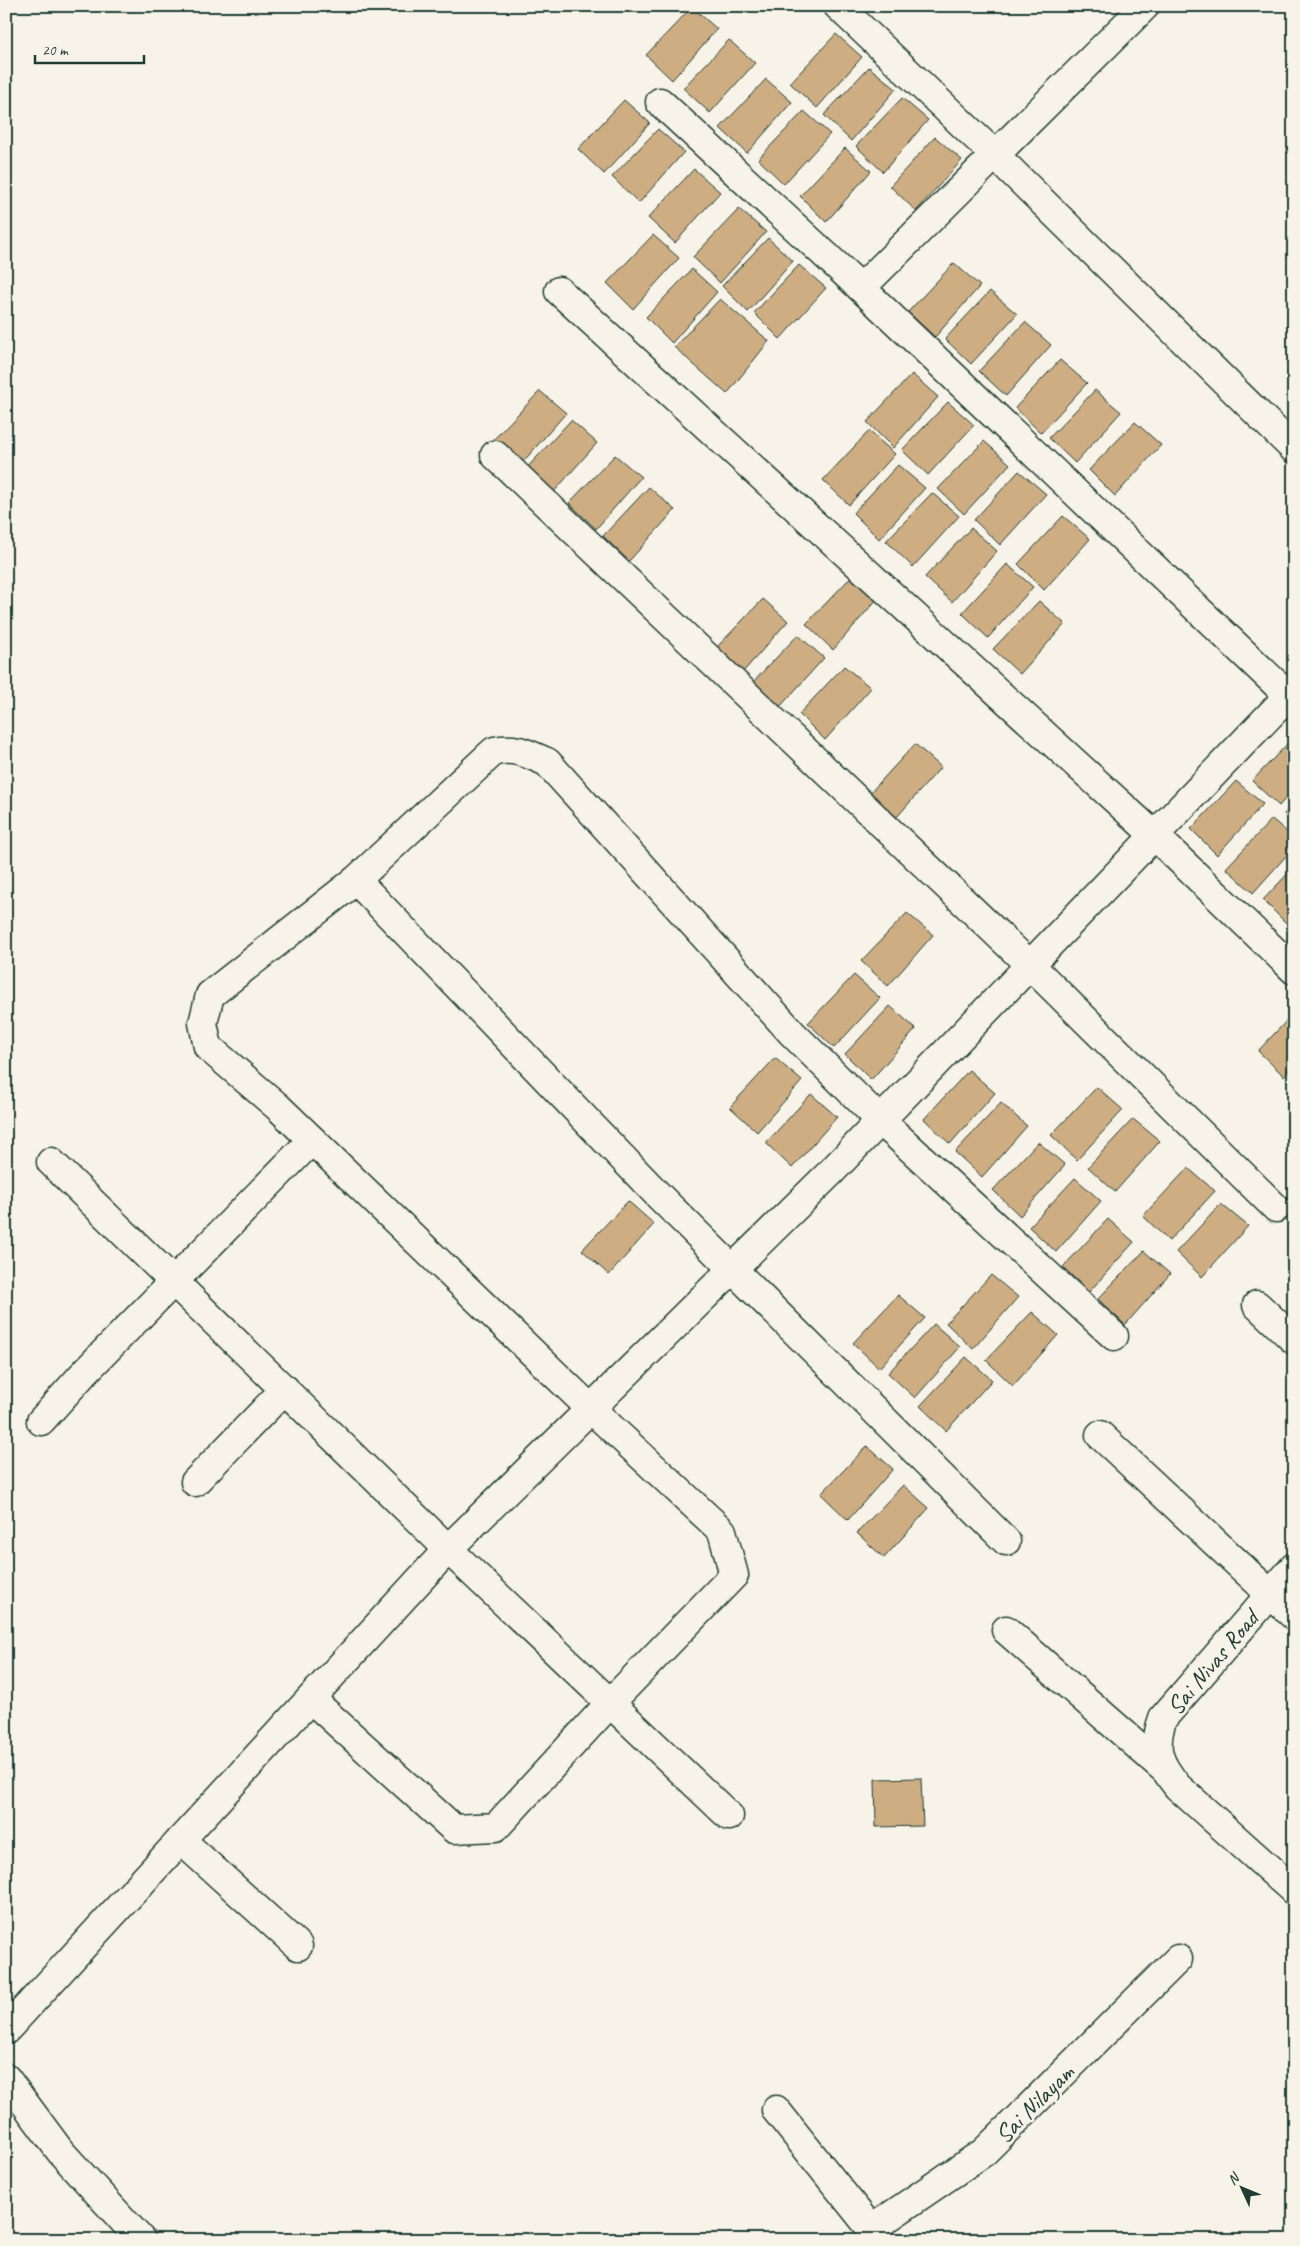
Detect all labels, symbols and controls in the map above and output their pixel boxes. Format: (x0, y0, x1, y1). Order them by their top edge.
scale bar (35, 32, 144, 64)
text: 20 m (42, 41, 69, 60)
street label: Sai Nivas Road (1160, 1601, 1268, 1722)
street label: Sai Nilayam (988, 2056, 1082, 2150)
north arrow (1218, 2164, 1268, 2214)
text: N (1224, 2169, 1244, 2188)

